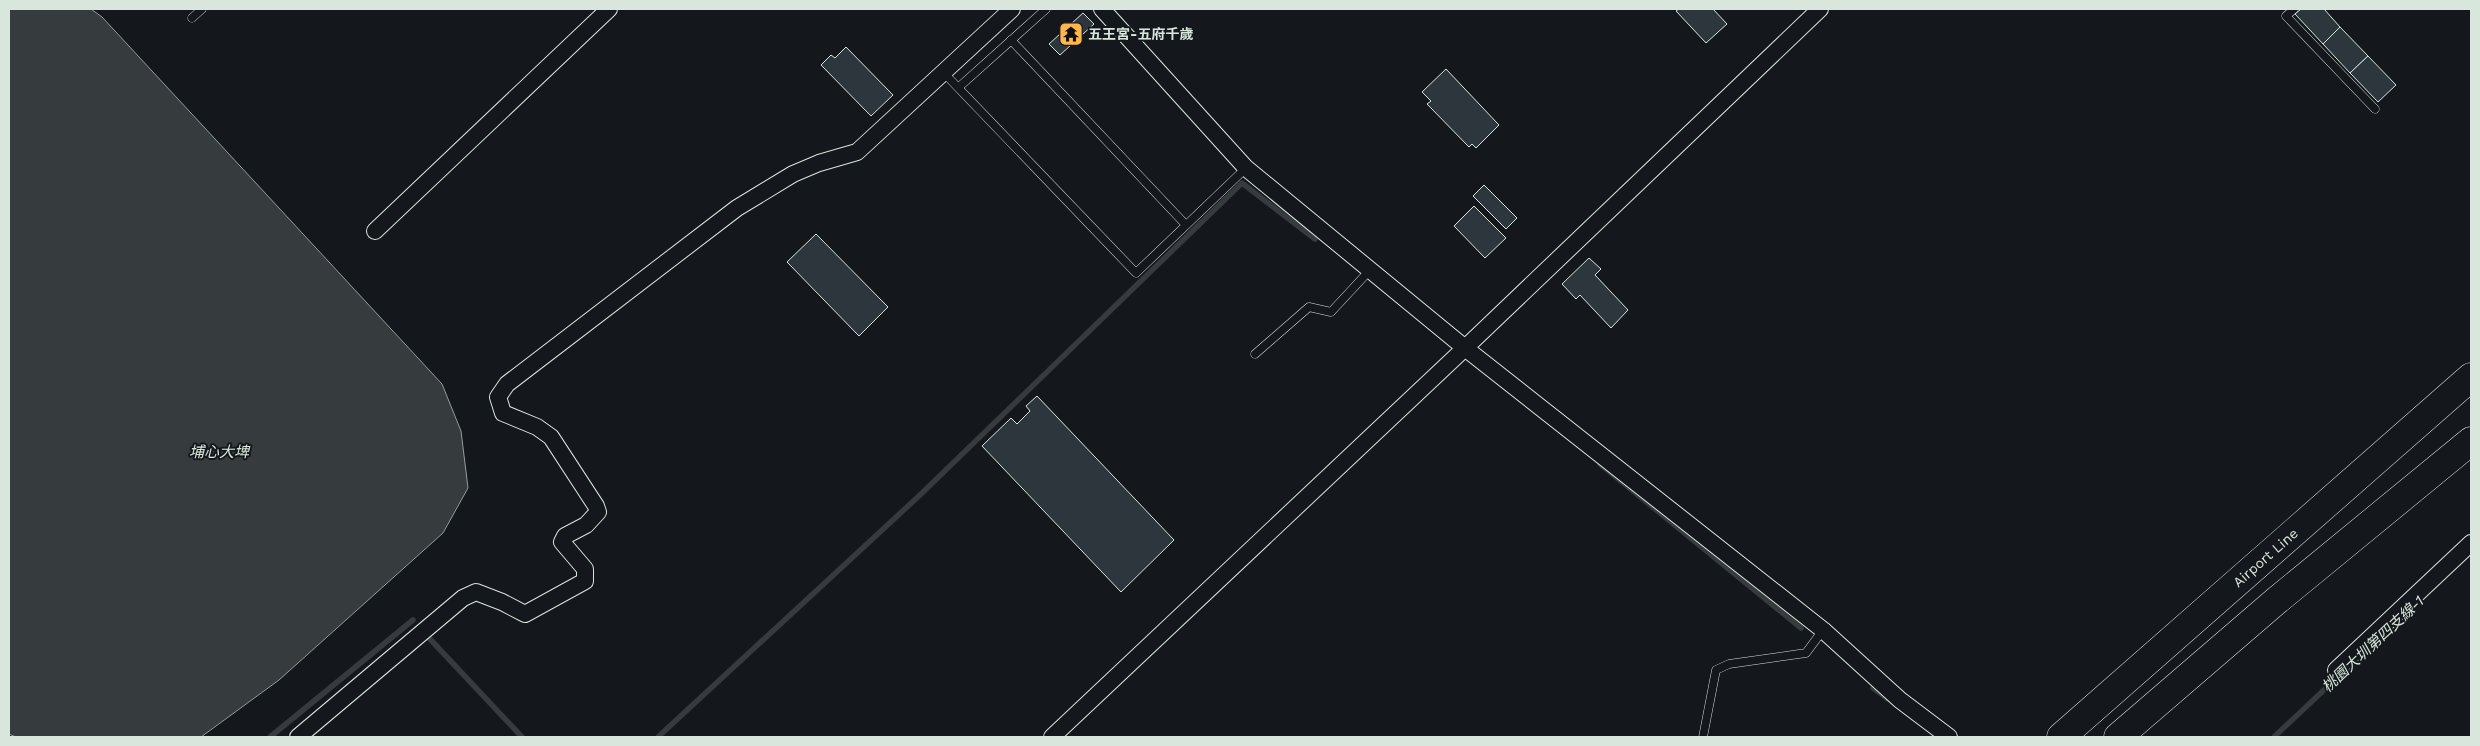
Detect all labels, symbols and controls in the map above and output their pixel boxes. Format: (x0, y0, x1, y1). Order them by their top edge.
temple icon: 五王宮-五府千歲 (1058, 21, 1084, 47)
place label: 五王宮-五府千歲 (1088, 26, 1193, 42)
water label: 埔心大埤 (189, 443, 251, 461)
street label: Airport Line (2230, 525, 2301, 590)
water label: 桃園大圳第四支線-1 (2318, 592, 2428, 696)

